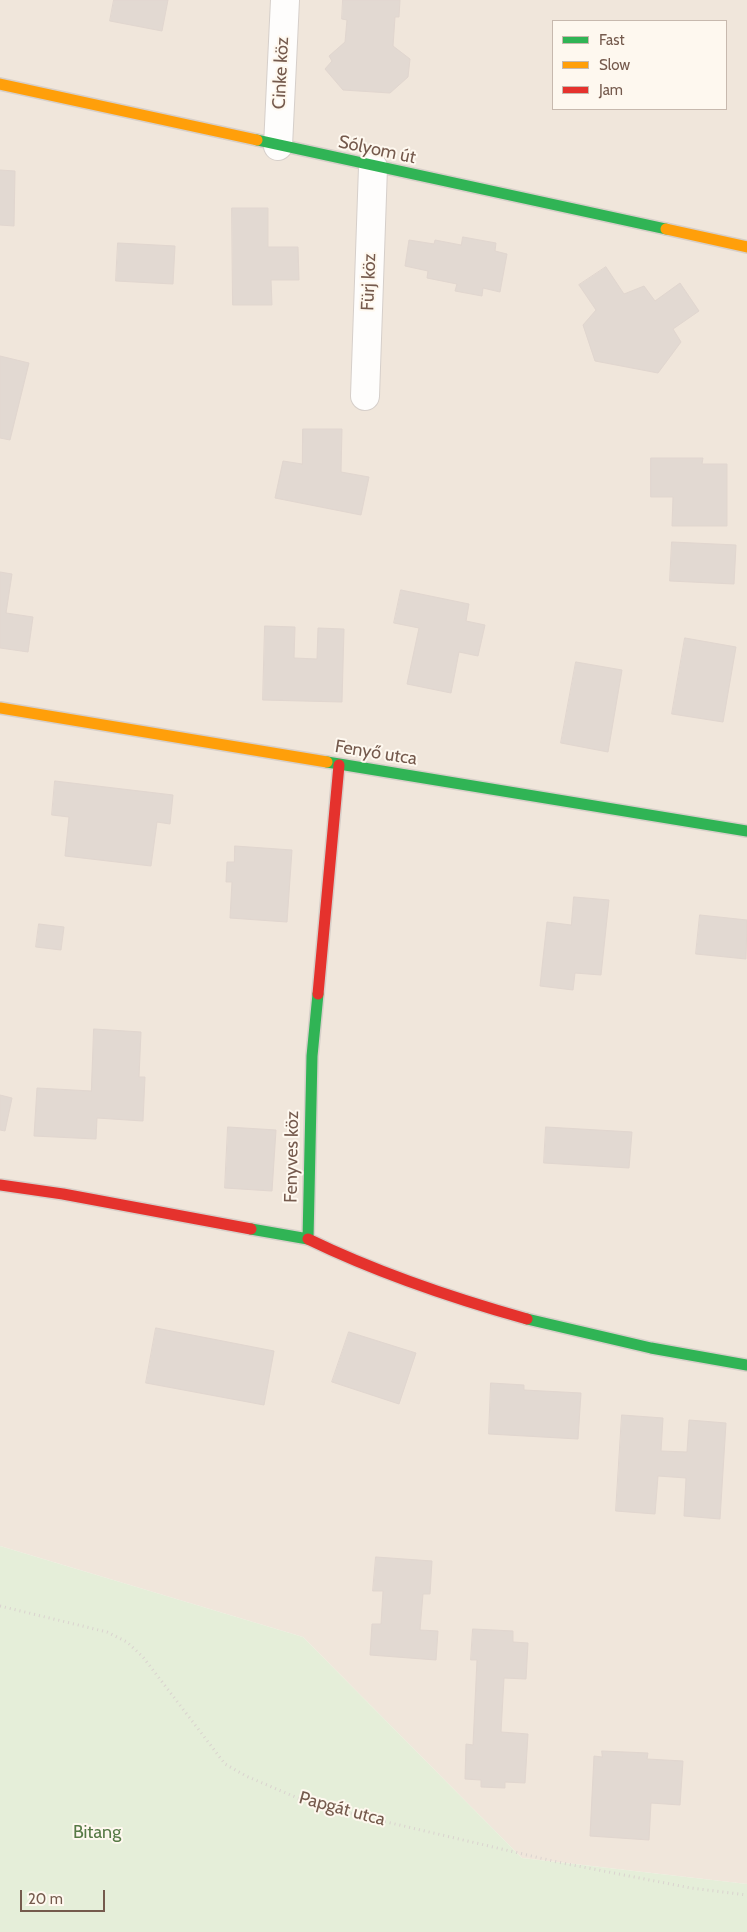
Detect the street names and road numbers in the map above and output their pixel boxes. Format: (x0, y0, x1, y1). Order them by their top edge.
street label: Cinke köz (268, 36, 294, 110)
street label: Sólyom út (336, 131, 418, 169)
street label: Fürj köz (357, 253, 381, 311)
street label: Fenyő utca (333, 736, 419, 770)
street label: Fenyves köz (280, 1111, 304, 1203)
street label: Papgát utca (296, 1787, 388, 1831)

